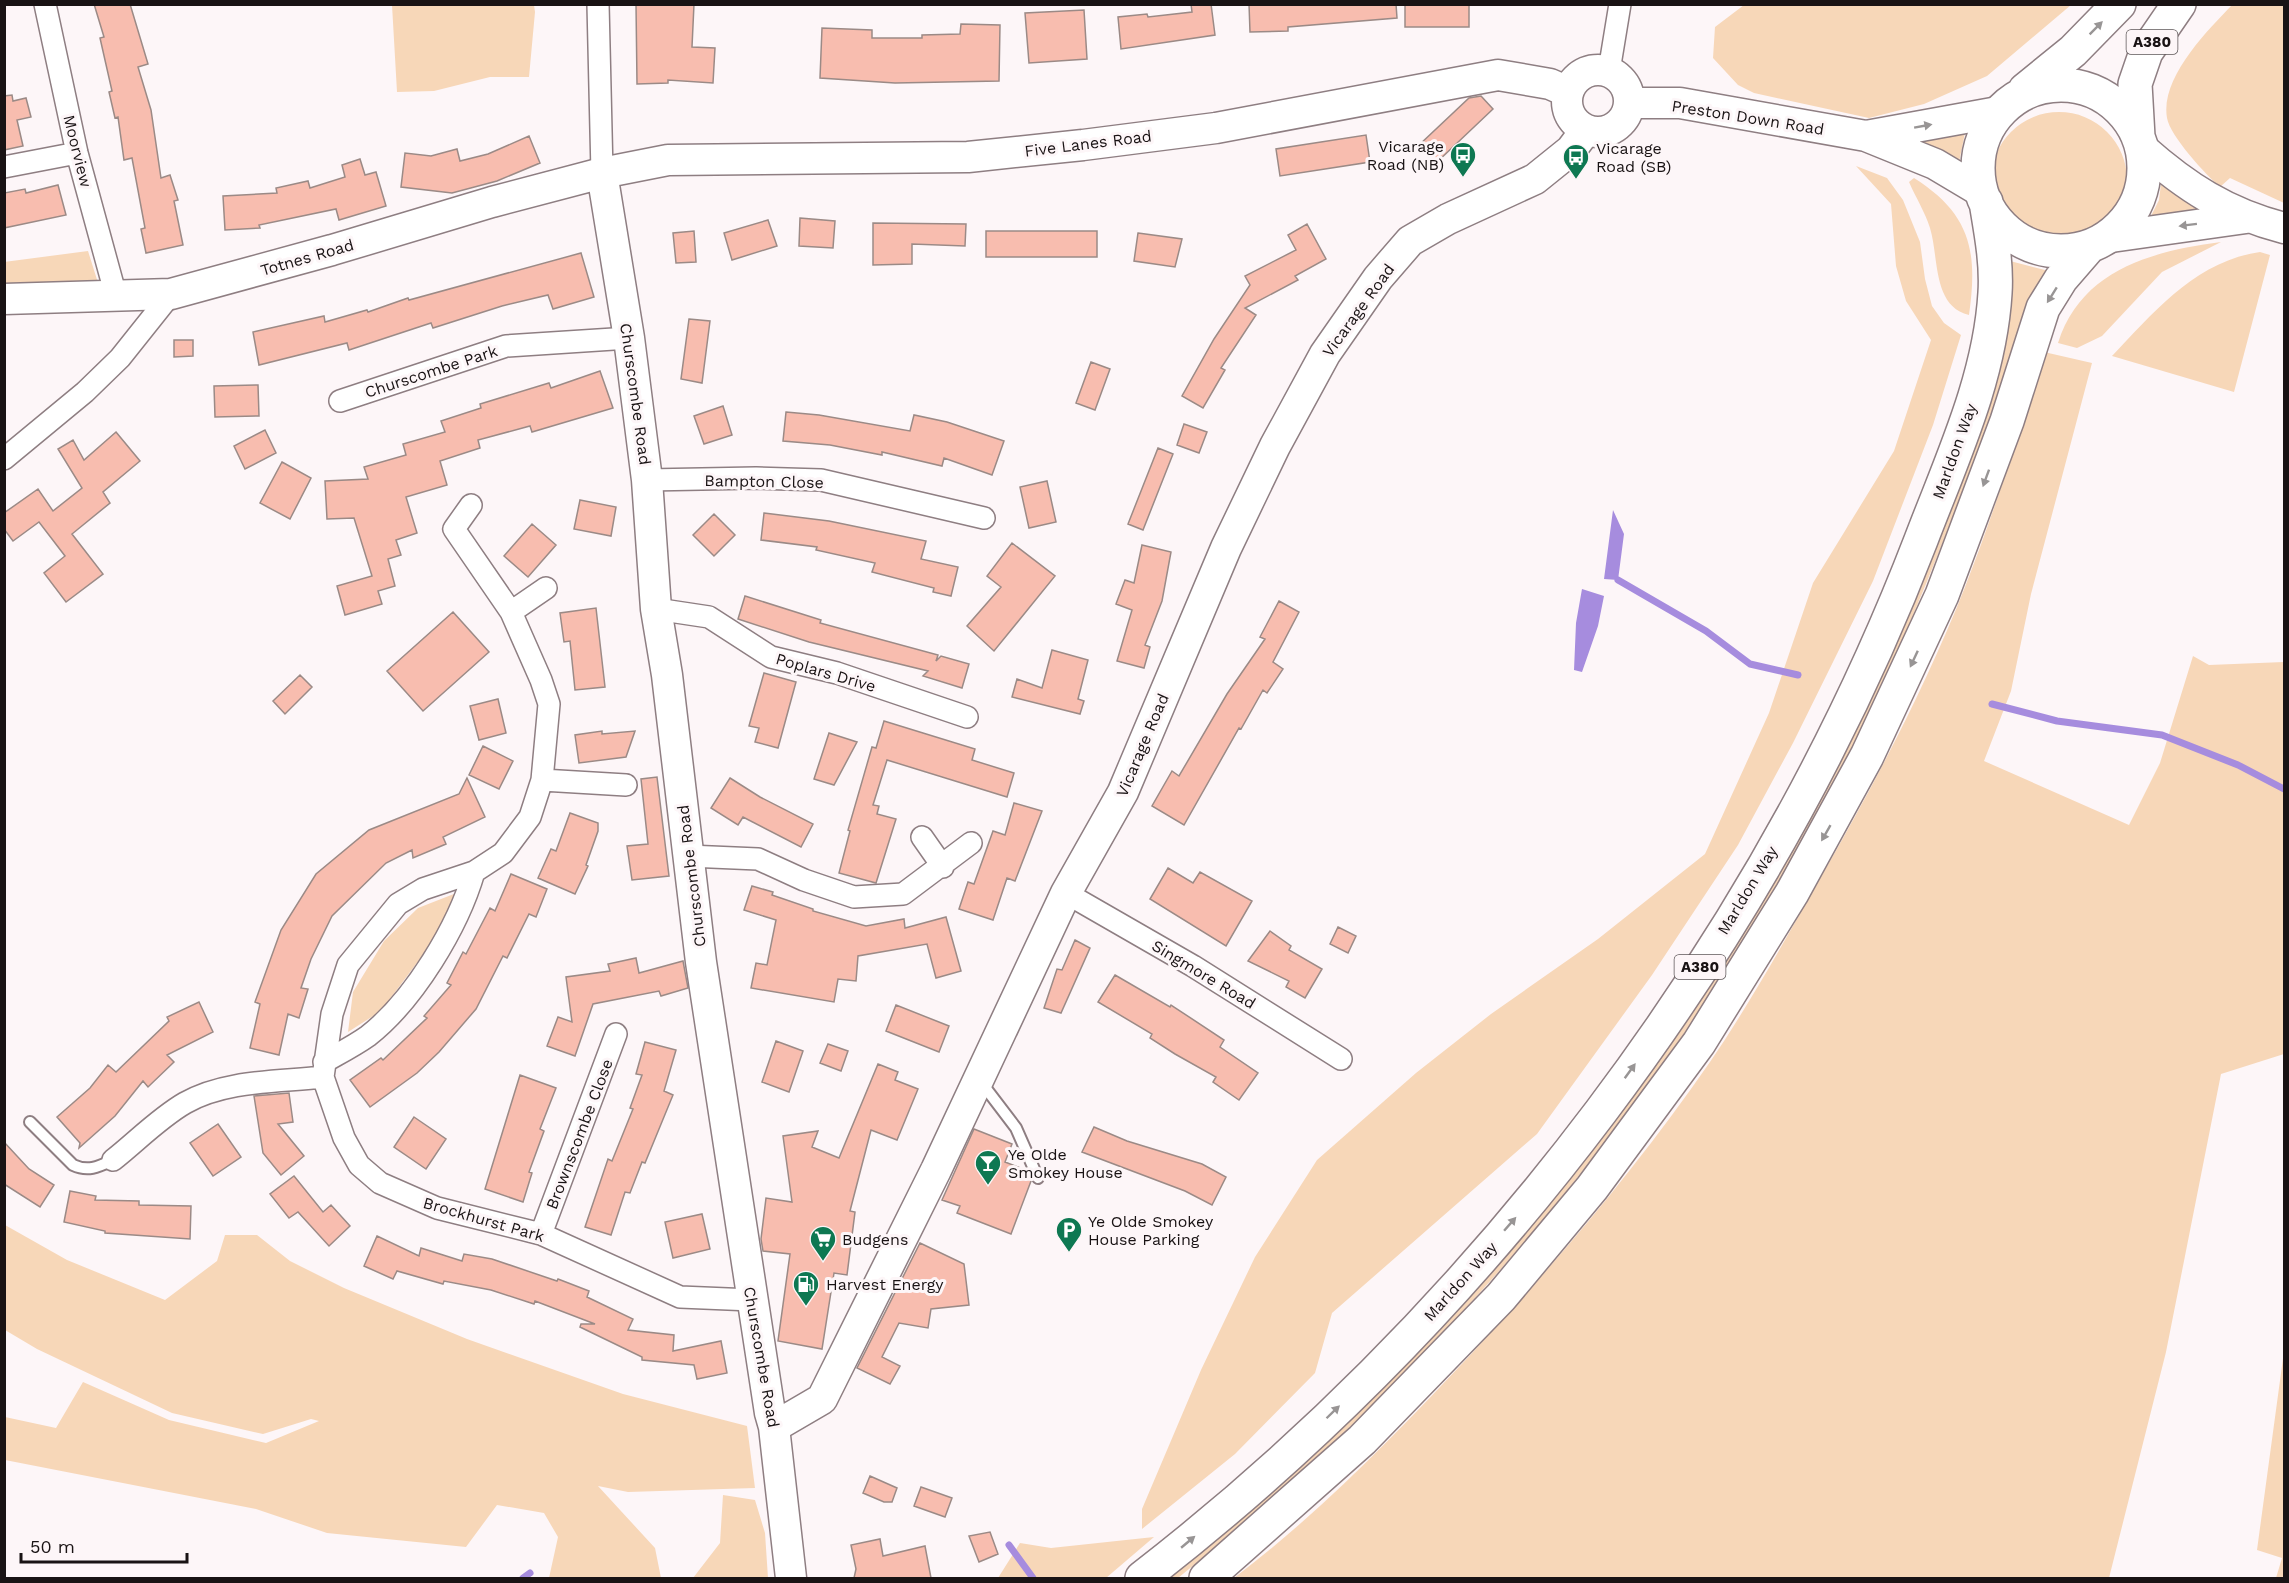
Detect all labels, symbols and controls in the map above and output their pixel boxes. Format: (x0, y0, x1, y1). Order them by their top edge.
one-way arrow (2088, 21, 2102, 35)
road number: A380 (2126, 30, 2178, 54)
street label: Preston Down Road (1670, 96, 1825, 139)
street label: Moorview (59, 113, 96, 189)
one-way arrow (1914, 121, 1933, 130)
street label: Five Lanes Road (1024, 126, 1153, 161)
place label: Vicarage Road (NB) (1367, 137, 1444, 174)
place label: Vicarage Road (SB) (1596, 139, 1671, 176)
bus stop icon: Vicarage Road (NB) (1448, 140, 1478, 178)
bus stop icon: Vicarage Road (SB) (1561, 142, 1591, 180)
one-way arrow (2178, 220, 2197, 230)
street label: Totnes Road (258, 235, 356, 280)
street label: Vicarage Road (1318, 260, 1398, 360)
one-way arrow (2046, 287, 2057, 303)
street label: Churscombe Road (616, 322, 655, 466)
street label: Churscombe Park (362, 341, 500, 402)
street label: Marldon Way (1928, 400, 1981, 502)
one-way arrow (1981, 469, 1991, 487)
street label: Bampton Close (704, 471, 824, 492)
street label: Poplars Drive (774, 649, 878, 696)
one-way arrow (1908, 650, 1918, 668)
street label: Vicarage Road (1112, 691, 1173, 800)
street label: Churscombe Road (673, 804, 710, 948)
one-way arrow (1821, 825, 1832, 841)
street label: Marldon Way (1713, 842, 1782, 938)
street label: Singmore Road (1148, 936, 1259, 1013)
road number: A380 (1674, 955, 1726, 979)
street label: Brownscombe Close (542, 1056, 617, 1212)
one-way arrow (1624, 1063, 1636, 1079)
place label: Ye Olde Smokey House (1008, 1145, 1123, 1182)
bar icon: Ye Olde Smokey House (973, 1148, 1003, 1186)
street label: Brockhurst Park (421, 1193, 547, 1246)
place label: Ye Olde Smokey House Parking (1088, 1212, 1214, 1249)
parking icon: Ye Olde Smokey House Parking (1054, 1215, 1084, 1253)
one-way arrow (1503, 1217, 1517, 1232)
supermarket icon: Budgens (808, 1224, 838, 1262)
place label: Budgens (842, 1230, 908, 1249)
street label: Marldon Way (1420, 1237, 1501, 1325)
fuel station icon: Harvest Energy (791, 1269, 821, 1307)
place label: Harvest Energy (826, 1275, 944, 1294)
street label: Churscombe Road (740, 1285, 783, 1429)
one-way arrow (1326, 1405, 1341, 1419)
scale bar (21, 1526, 188, 1564)
text: 50 m (30, 1536, 75, 1557)
one-way arrow (1180, 1536, 1195, 1549)

